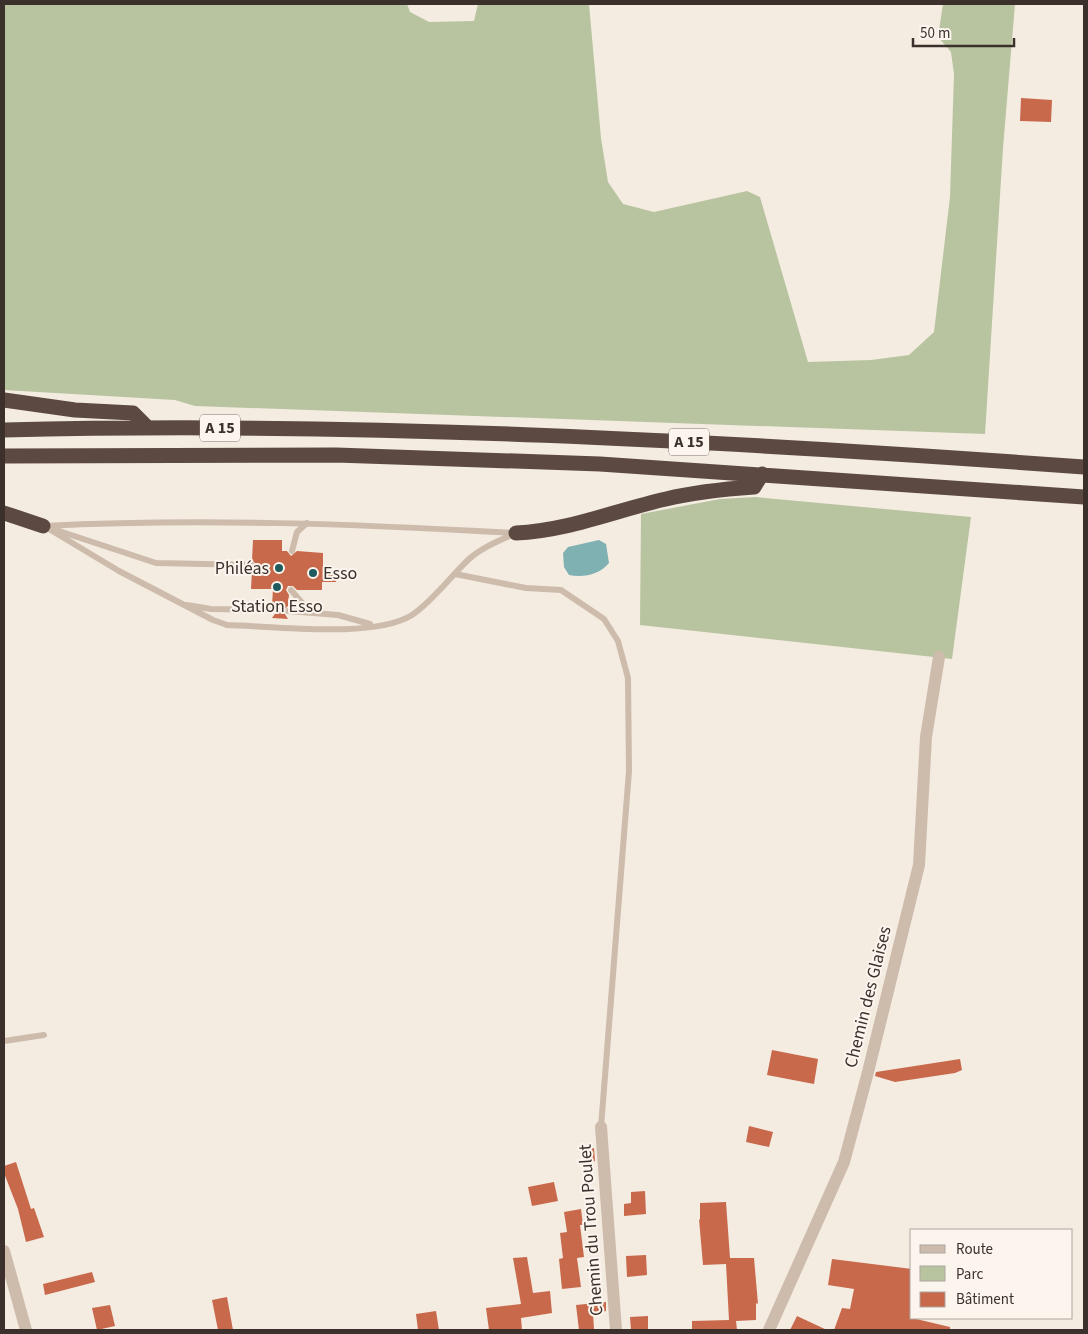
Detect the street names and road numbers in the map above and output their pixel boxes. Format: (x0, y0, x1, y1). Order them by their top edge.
road number: A 15 (200, 414, 240, 442)
road number: A 15 (669, 428, 709, 456)
street label: Chemin des Glaises (838, 924, 898, 1070)
street label: Chemin du Trou Poulet (573, 1143, 609, 1317)

